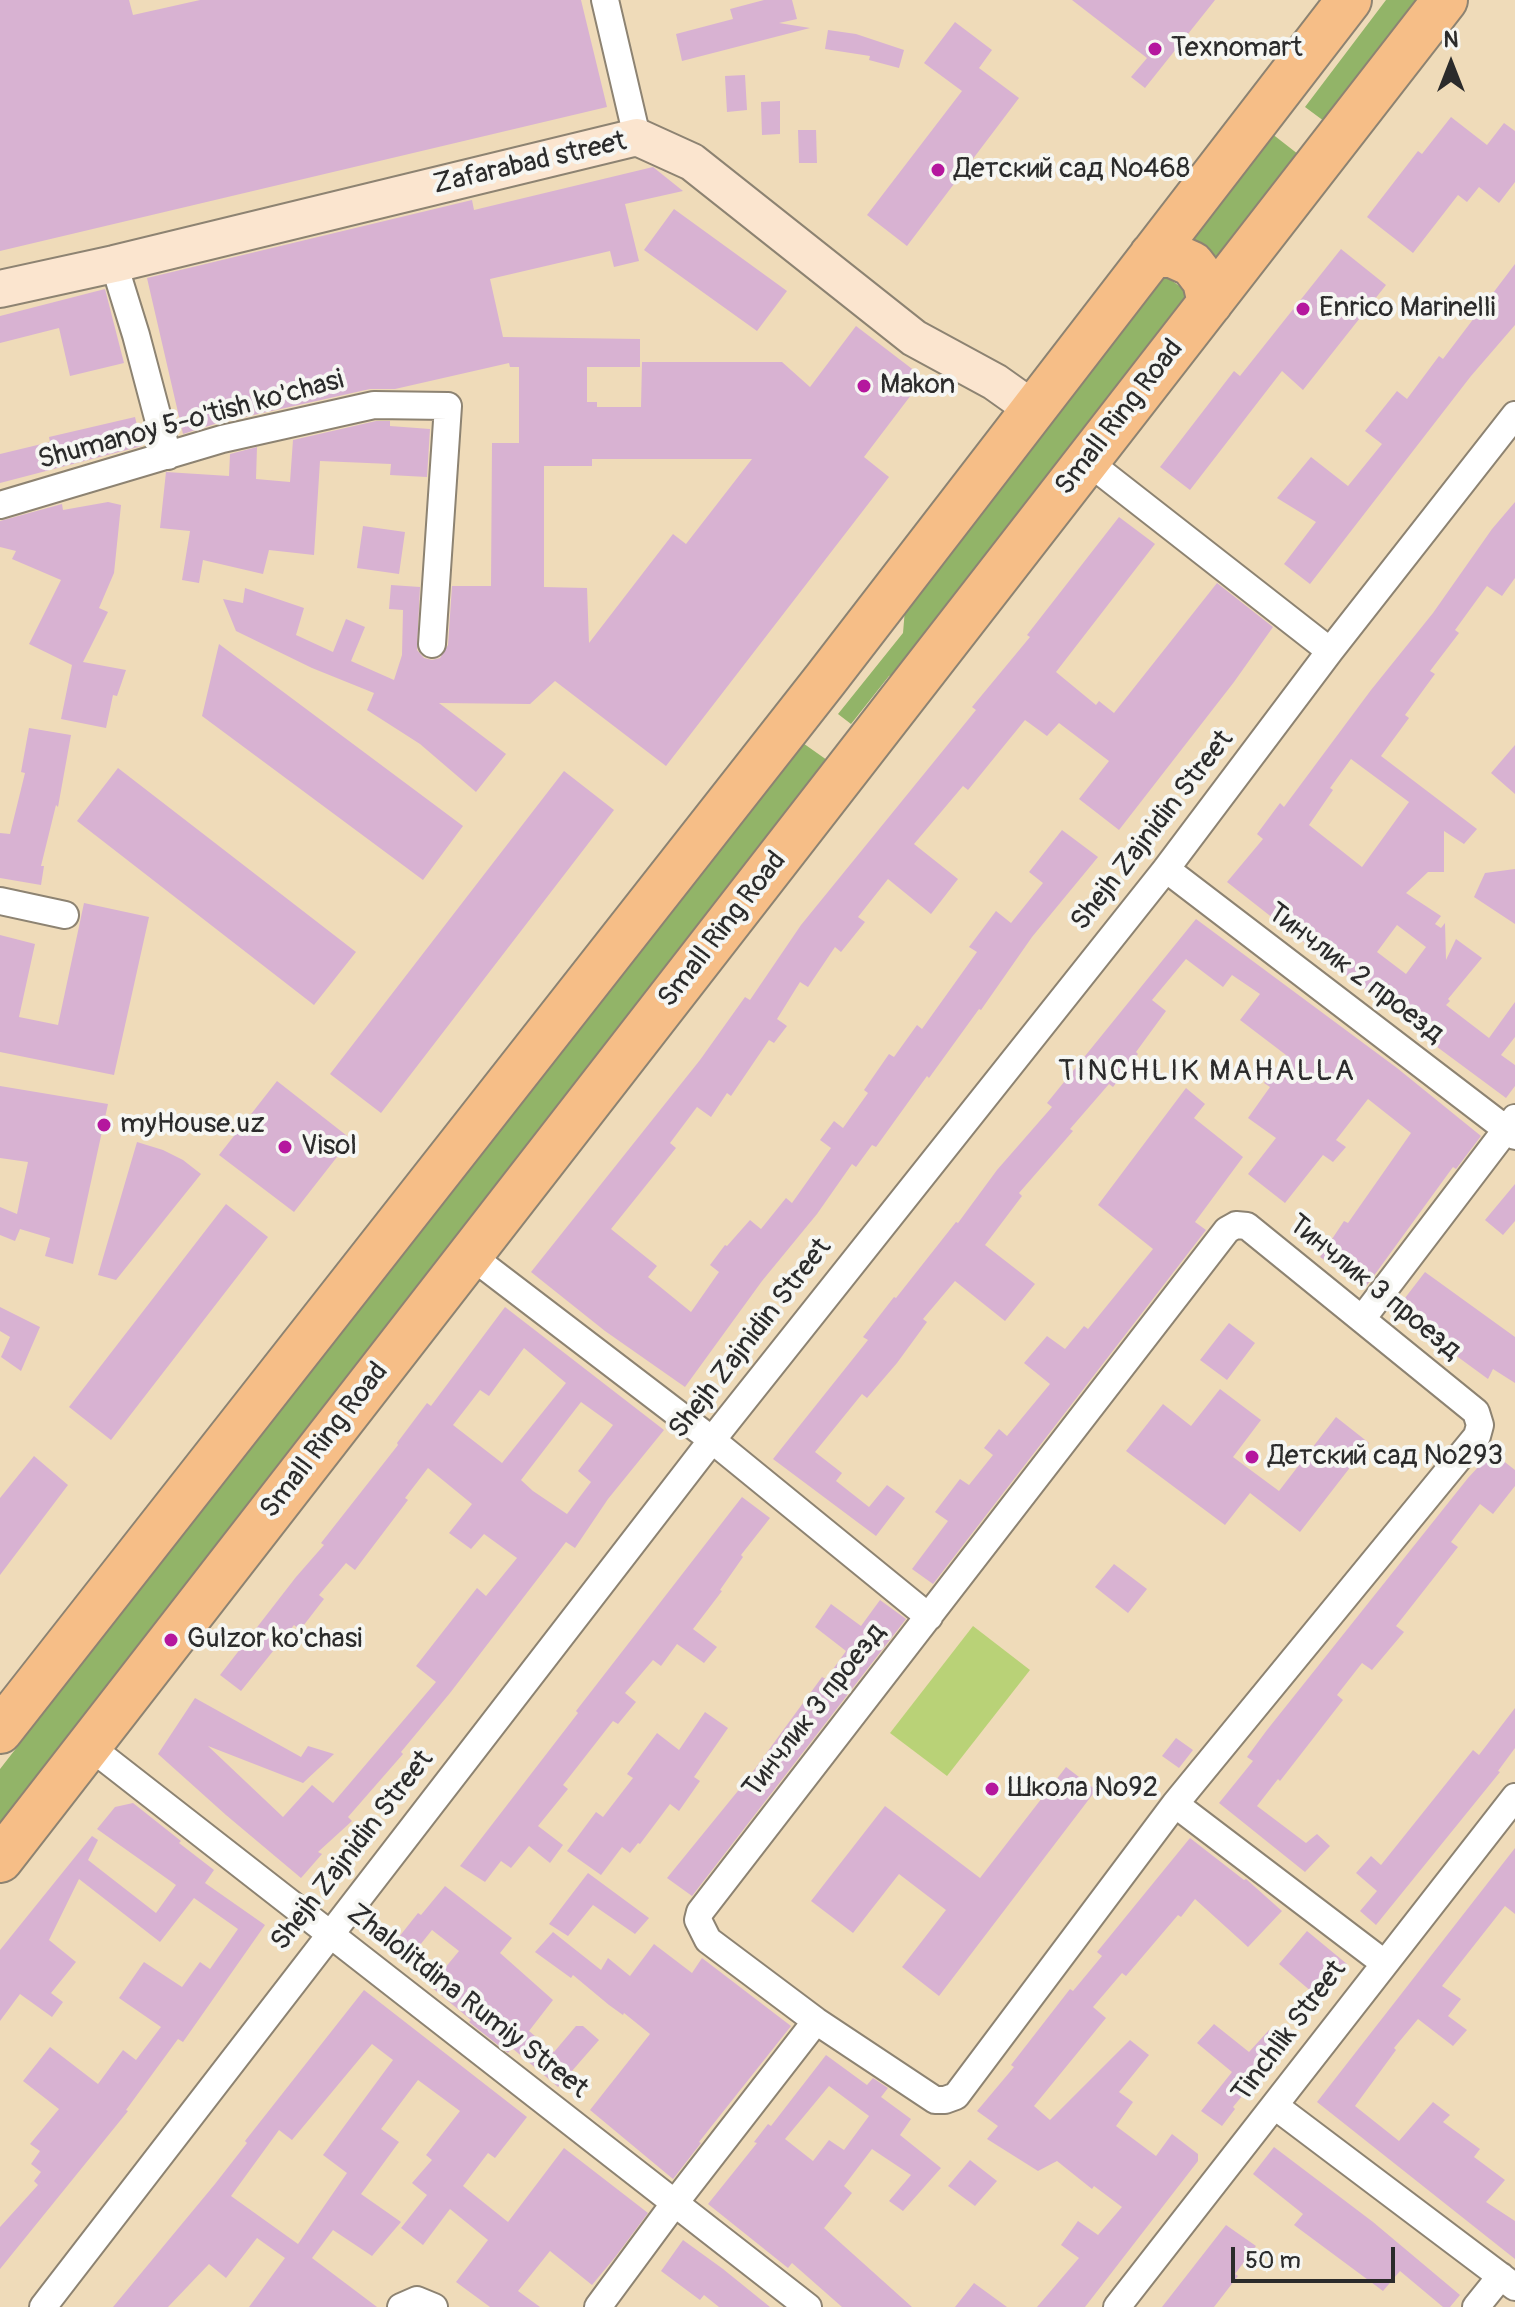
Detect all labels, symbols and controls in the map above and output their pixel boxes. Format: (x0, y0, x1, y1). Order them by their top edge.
north arrow (1411, 24, 1491, 104)
text: N (1444, 26, 1458, 54)
place label: Texnomart (1171, 32, 1302, 66)
marker: Texnomart (1146, 40, 1164, 58)
street label: Zafarabad street (430, 125, 630, 203)
place label: Детский сад №468 (954, 153, 1190, 187)
marker: Детский сад №468 (929, 161, 947, 179)
place label: Enrico Marinelli (1319, 292, 1496, 326)
marker: Enrico Marinelli (1294, 300, 1312, 318)
street label: Small Ring Road (1049, 333, 1191, 503)
street label: Shumanoy 5-o'tish ko'chasi (35, 364, 347, 478)
place label: Makon (880, 369, 955, 403)
marker: Makon (855, 377, 873, 395)
street label: Shejh Zajnidin Street (1064, 724, 1242, 938)
street label: Small Ring Road (652, 845, 794, 1015)
street label: Тинчлик 2 проезд (1260, 897, 1450, 1051)
district label: TINCHLIK MAHALLA (1058, 1054, 1356, 1090)
place label: myHouse.uz (120, 1108, 265, 1142)
marker: myHouse.uz (95, 1116, 113, 1134)
place label: Visol (301, 1130, 357, 1164)
marker: Visol (276, 1138, 294, 1156)
street label: Тинчлик 3 проезд (1281, 1208, 1467, 1368)
street label: Shejh Zajnidin Street (662, 1232, 840, 1446)
street label: Small Ring Road (254, 1356, 396, 1526)
place label: Детский сад №293 (1268, 1440, 1503, 1474)
marker: Детский сад №293 (1243, 1448, 1261, 1466)
street label: Тинчлик 3 проезд (736, 1617, 894, 1805)
place label: Gulzor ko'chasi (187, 1623, 362, 1657)
marker: Gulzor ko'chasi (162, 1631, 180, 1649)
street label: Shejh Zajnidin Street (264, 1744, 442, 1958)
place label: Школа №92 (1008, 1772, 1158, 1806)
marker: Школа №92 (983, 1780, 1001, 1798)
street label: Zhalolitdina Rumiy Street (340, 1897, 594, 2107)
street label: Tinchlik Street (1226, 1954, 1354, 2110)
scale bar (1235, 2231, 1399, 2281)
text: 50 m (1245, 2246, 1301, 2275)

